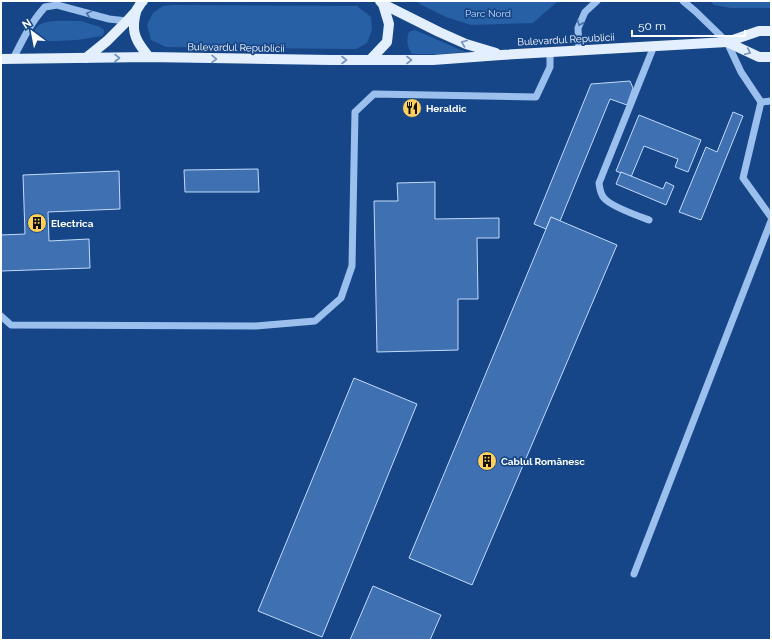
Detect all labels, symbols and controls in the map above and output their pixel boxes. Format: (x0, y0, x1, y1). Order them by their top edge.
park label: Parc Nord (465, 8, 511, 19)
one-way arrow (86, 10, 92, 18)
north arrow (12, 12, 52, 52)
scale bar (632, 12, 745, 38)
text: N (20, 16, 34, 32)
one-way arrow (577, 19, 585, 26)
text: 50 m (638, 19, 666, 33)
street label: Bulevardul Republicii (517, 31, 615, 48)
one-way arrow (461, 39, 468, 47)
street label: Bulevardul Republicii (187, 41, 285, 54)
one-way arrow (744, 47, 752, 55)
one-way arrow (114, 53, 120, 62)
one-way arrow (211, 54, 217, 63)
one-way arrow (341, 56, 347, 64)
one-way arrow (406, 56, 412, 64)
restaurant icon: Heraldic (401, 97, 423, 119)
place label: Heraldic (426, 103, 467, 114)
building icon: Electrica (26, 212, 48, 234)
place label: Electrica (51, 218, 94, 229)
building icon: Cablul Românesc (476, 450, 498, 472)
place label: Cablul Românesc (501, 456, 585, 467)

